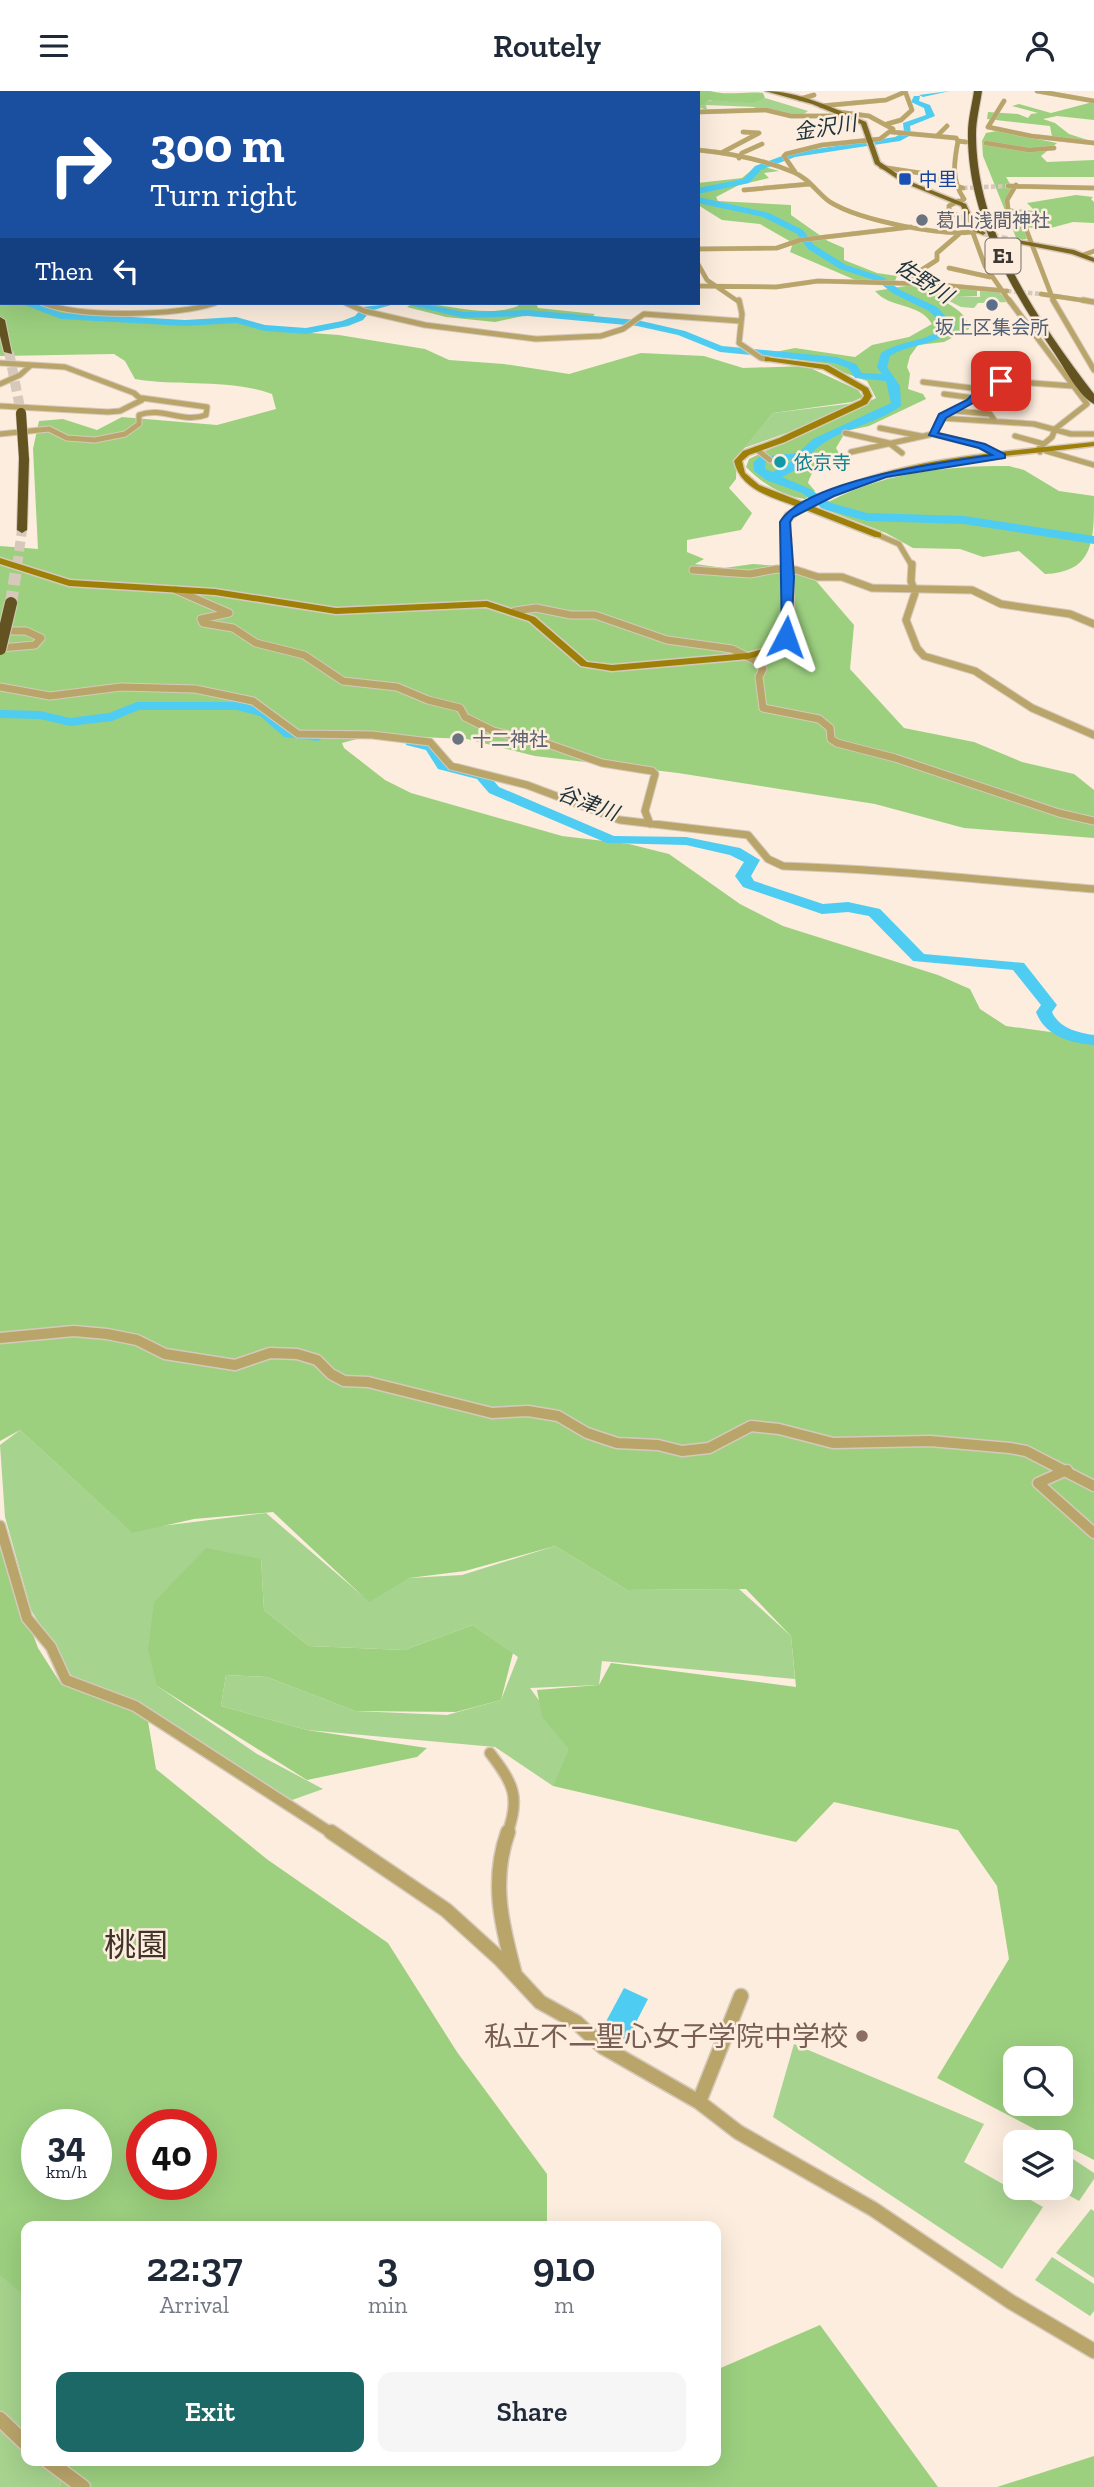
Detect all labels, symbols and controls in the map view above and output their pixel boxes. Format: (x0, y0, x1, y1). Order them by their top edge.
icon: menu (35, 27, 73, 65)
text: Routely (493, 27, 601, 65)
icon: person (1021, 27, 1059, 65)
water label: 金沢川 (792, 110, 860, 145)
text: 300 m (150, 116, 285, 175)
icon: right (35, 119, 126, 210)
place label: 中里 (919, 168, 957, 191)
marker: 中里 (897, 171, 913, 187)
text: Turn right (150, 176, 297, 214)
place label: 葛山浅間神社 (936, 209, 1050, 232)
marker: 葛山浅間神社 (914, 212, 930, 228)
road number: E1 (986, 239, 1020, 273)
icon: left (107, 252, 145, 290)
water label: 佐野川 (891, 253, 959, 309)
text: Then (35, 255, 93, 287)
marker: 坂上区集会所 (984, 297, 1000, 313)
place label: 坂上区集会所 (935, 316, 1049, 339)
pin (971, 351, 1031, 411)
icon: arrive (982, 362, 1020, 400)
place label: 依京寺 (794, 451, 851, 474)
marker: 依京寺 (772, 454, 788, 470)
position arrow (749, 600, 823, 674)
place label: 十二神社 (472, 728, 548, 751)
marker: 十二神社 (450, 731, 466, 747)
water label: 谷津川 (554, 780, 624, 826)
district label: 桃園 (104, 1926, 168, 1964)
place label: 私立不二聖心女子学院中学校 (484, 2020, 848, 2053)
marker: 私立不二聖心女子学院中学校 (854, 2028, 870, 2044)
map controls (1003, 2046, 1073, 2200)
button: search (1003, 2046, 1073, 2116)
speed limit sign: 40 (126, 2109, 217, 2200)
text: 34 (47, 2124, 86, 2166)
button: layers (1003, 2130, 1073, 2200)
text: km/h (46, 2161, 87, 2183)
text: 22:37 (146, 2241, 243, 2292)
text: 3 (377, 2241, 398, 2292)
text: 910 (533, 2241, 596, 2292)
text: Arrival (160, 2291, 229, 2319)
text: min (368, 2291, 407, 2319)
text: m (554, 2291, 574, 2319)
button: Exit (56, 2372, 364, 2452)
button: Share (378, 2372, 686, 2452)

